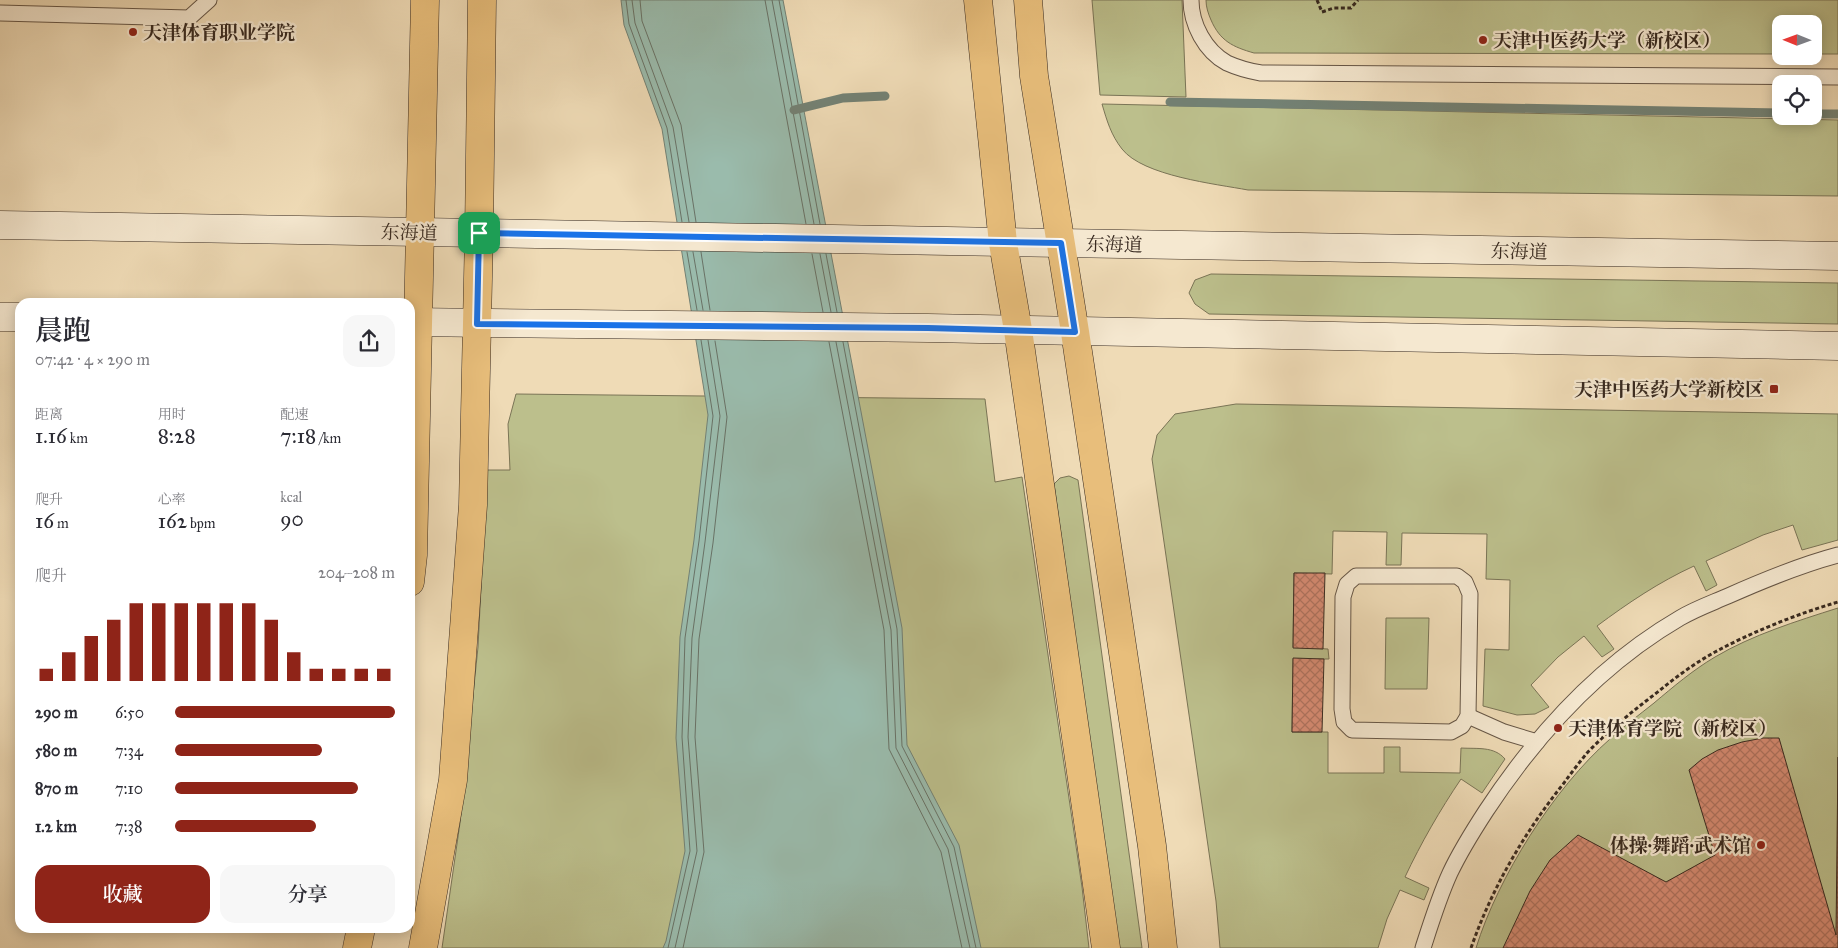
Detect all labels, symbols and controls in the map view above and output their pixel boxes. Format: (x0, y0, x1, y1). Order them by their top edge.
north arrow (1772, 15, 1822, 65)
map controls (1772, 15, 1822, 125)
place label: 天津体育职业学院 (143, 21, 295, 44)
marker: 天津体育职业学院 (127, 26, 139, 38)
place label: 天津中医药大学（新校区） (1493, 29, 1721, 52)
marker: 天津中医药大学（新校区） (1477, 34, 1489, 46)
button: locate (1772, 75, 1822, 125)
pin (458, 212, 500, 254)
icon: arrive (465, 219, 493, 247)
street label: 东海道 (380, 221, 438, 244)
street label: 东海道 (1085, 233, 1143, 256)
street label: 东海道 (1490, 240, 1548, 263)
text: 晨跑 (35, 313, 91, 348)
button: share (343, 315, 395, 367)
text: 07:42 · 4 × 290 m (35, 350, 150, 369)
place label: 天津中医药大学新校区 (1574, 378, 1764, 401)
marker: 天津中医药大学新校区 (1768, 383, 1780, 395)
text: 距离 (35, 406, 63, 423)
text: 用时 (158, 406, 186, 423)
text: 配速 (280, 406, 308, 423)
text: 1.16 (35, 423, 67, 449)
text: 8:28 (158, 423, 196, 449)
text: 7:18 (280, 423, 316, 449)
text: km (67, 430, 88, 447)
text: /km (316, 430, 341, 447)
text: kcal (280, 489, 302, 506)
text: 爬升 (35, 491, 63, 508)
text: 心率 (158, 491, 186, 508)
text: 90 (280, 506, 304, 532)
text: 16 (35, 508, 54, 534)
text: 162 (158, 508, 187, 534)
text: m (54, 515, 69, 532)
text: bpm (187, 515, 216, 532)
text: 204–208 m (318, 563, 395, 582)
text: 爬升 (35, 566, 67, 585)
text: 290 m (35, 703, 78, 722)
text: 6:50 (115, 703, 144, 722)
place label: 天津体育学院（新校区） (1568, 717, 1777, 740)
marker: 天津体育学院（新校区） (1552, 722, 1564, 734)
text: 580 m (35, 741, 77, 760)
text: 7:34 (115, 741, 143, 760)
text: 870 m (35, 779, 78, 798)
text: 7:10 (115, 779, 143, 798)
text: 1.2 km (35, 817, 77, 836)
text: 7:38 (115, 817, 142, 836)
place label: 体操·舞蹈·武术馆 (1610, 834, 1751, 857)
marker: 体操·舞蹈·武术馆 (1755, 839, 1767, 851)
button: 收藏 (35, 865, 210, 923)
button: 分享 (220, 865, 395, 923)

